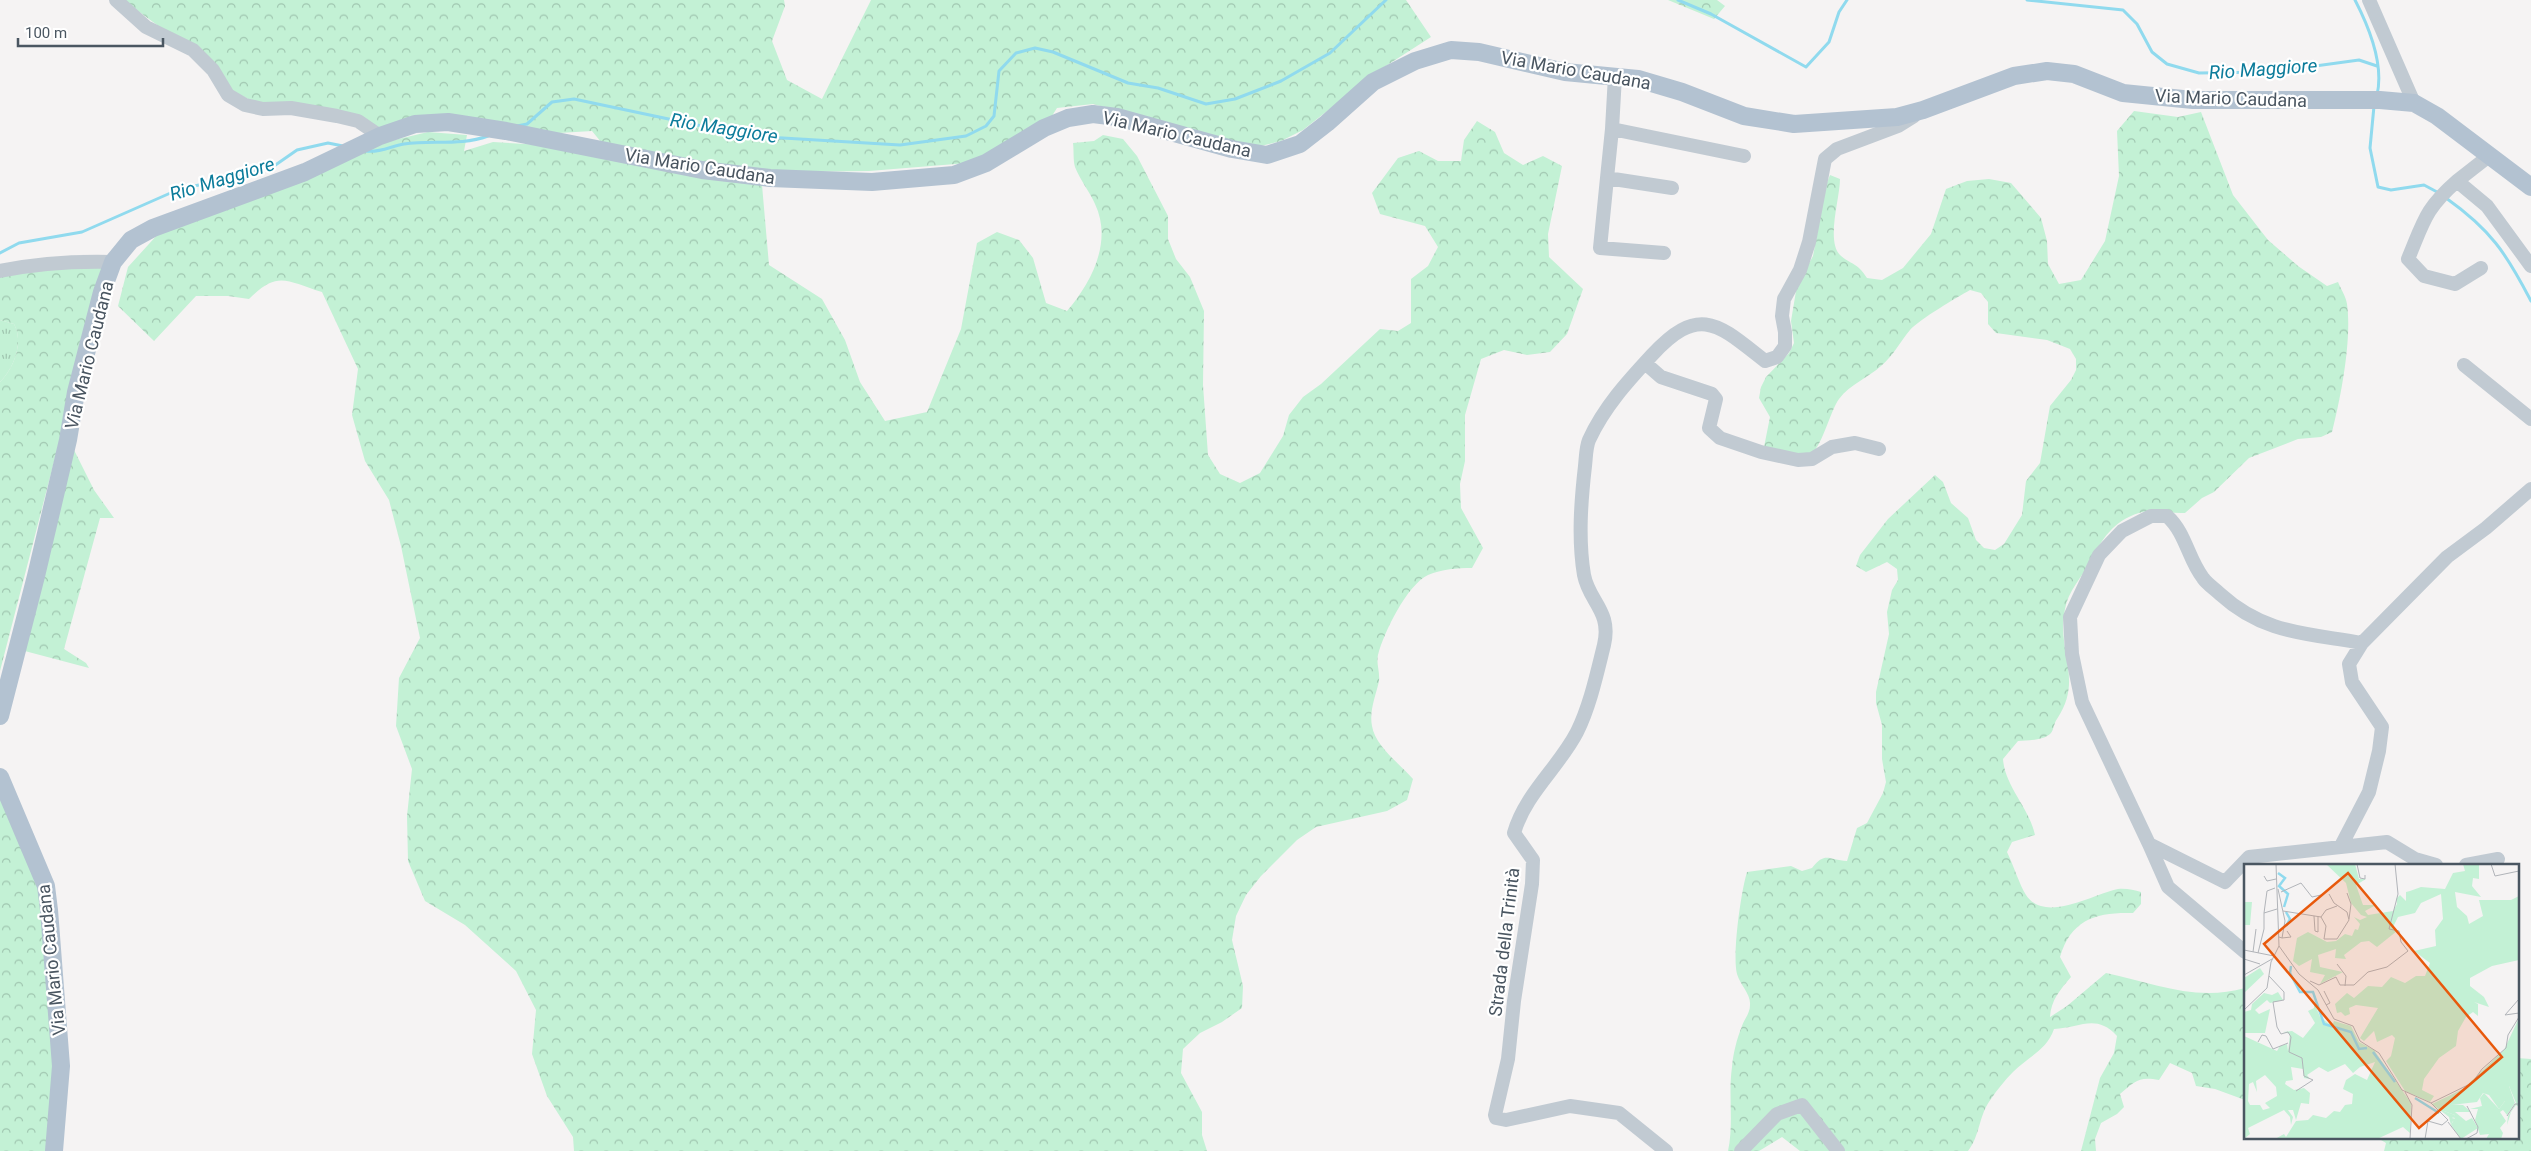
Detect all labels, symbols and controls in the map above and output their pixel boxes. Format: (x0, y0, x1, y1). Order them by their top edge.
scale bar (18, 15, 162, 47)
text: 100 m (25, 24, 67, 42)
street label: Via Mario Caudana (1499, 46, 1653, 94)
water label: Rio Maggiore (2208, 54, 2318, 84)
street label: Via Mario Caudana (2155, 85, 2307, 111)
street label: Via Mario Caudana (1101, 107, 1253, 161)
water label: Rio Maggiore (669, 108, 780, 148)
street label: Via Mario Caudana (623, 144, 777, 188)
water label: Rio Maggiore (167, 152, 278, 206)
street label: Via Mario Caudana (60, 279, 118, 431)
inset map (2244, 864, 2518, 1138)
street label: Strada della Trinità (1484, 867, 1524, 1017)
street label: Via Mario Caudana (33, 883, 69, 1037)

